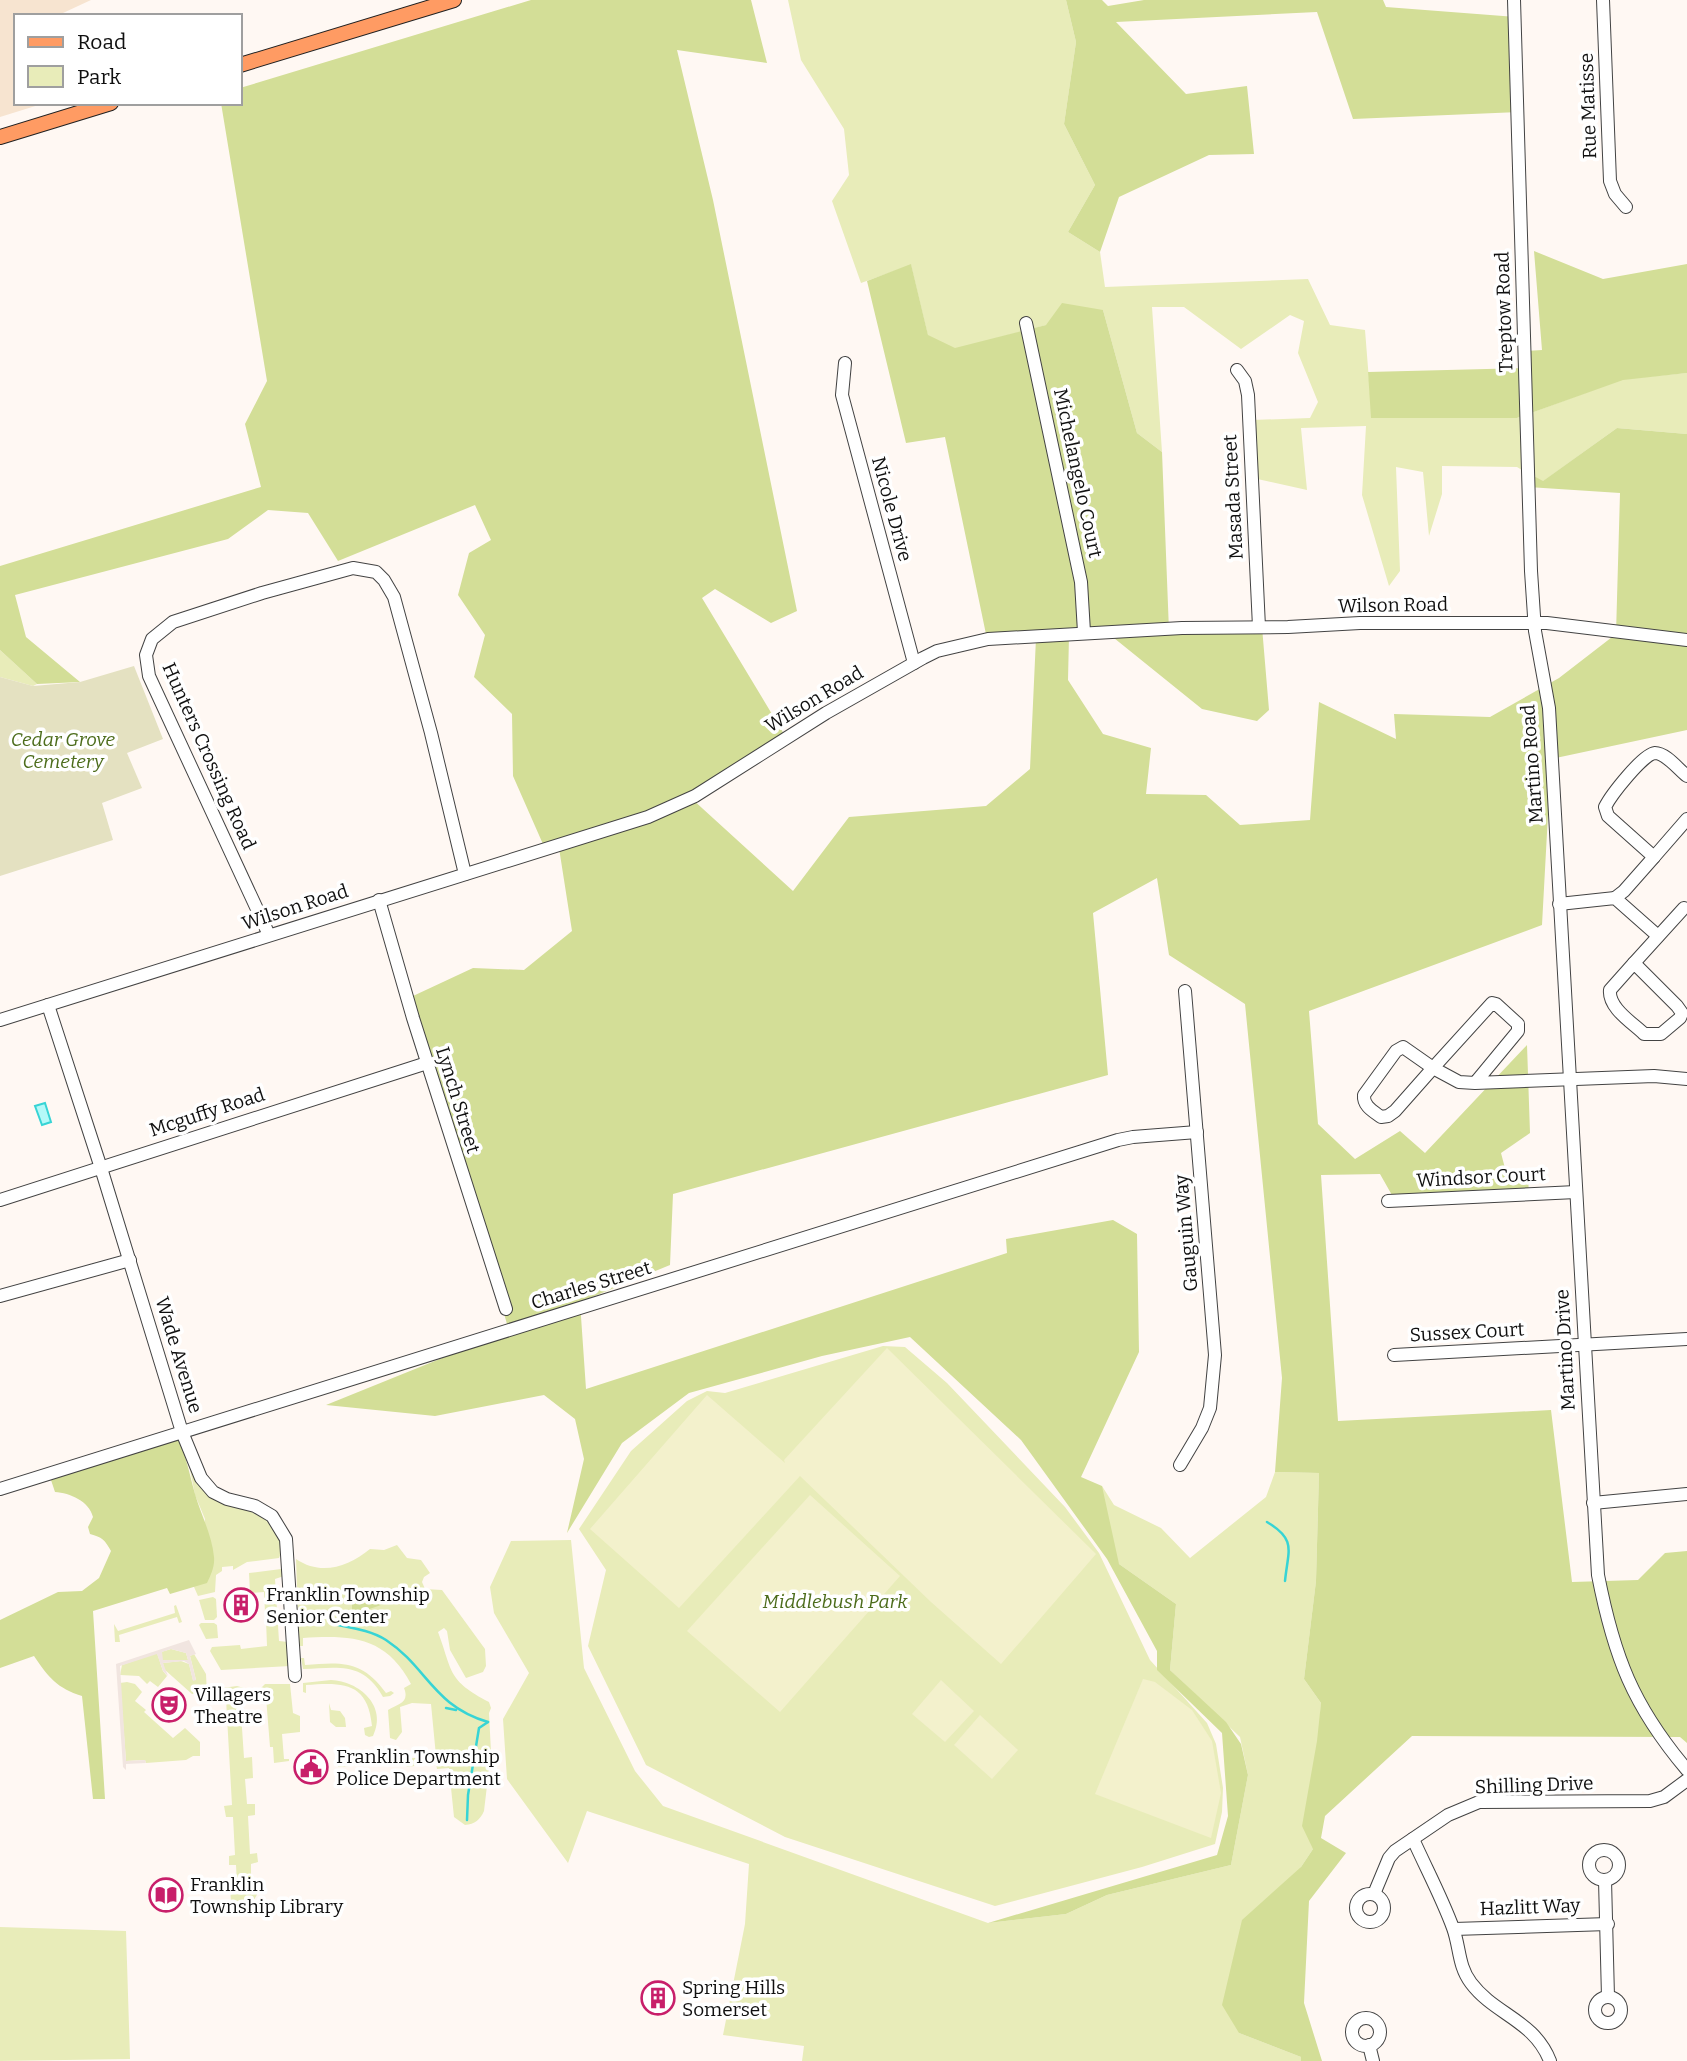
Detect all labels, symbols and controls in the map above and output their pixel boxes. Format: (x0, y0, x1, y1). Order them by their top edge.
legend (14, 14, 242, 105)
text: Road (77, 29, 126, 55)
street label: Rue Matisse (1575, 52, 1601, 160)
text: Park (77, 64, 121, 90)
street label: Treptow Road (1490, 251, 1518, 373)
street label: Michelangelo Court (1049, 386, 1107, 560)
street label: Masada Street (1218, 434, 1248, 560)
street label: Nicole Drive (867, 454, 917, 564)
street label: Wilson Road (1338, 593, 1448, 617)
street label: Hunters Crossing Road (157, 659, 261, 853)
street label: Wilson Road (761, 661, 867, 737)
street label: Martino Road (1516, 704, 1548, 824)
park label: Cedar Grove Cemetery (11, 728, 116, 773)
street label: Wilson Road (239, 879, 351, 935)
street label: Lynch Street (431, 1044, 485, 1156)
street label: Mcguffy Road (146, 1083, 268, 1141)
street label: Windsor Court (1416, 1162, 1546, 1192)
street label: Gauguin Way (1169, 1172, 1203, 1293)
street label: Charles Street (528, 1256, 654, 1314)
street label: Martino Drive (1550, 1289, 1580, 1411)
street label: Wade Avenue (150, 1294, 208, 1416)
street label: Sussex Court (1409, 1318, 1525, 1346)
place label: Franklin Township Senior Center (266, 1583, 430, 1628)
building icon: Franklin Township Senior Center (222, 1586, 260, 1624)
park label: Middlebush Park (763, 1590, 908, 1613)
place label: Villagers Theatre (194, 1683, 271, 1728)
theatre icon: Villagers Theatre (150, 1686, 188, 1724)
place label: Franklin Township Police Department (336, 1745, 501, 1790)
public building icon: Franklin Township Police Department (292, 1748, 330, 1786)
street label: Shilling Drive (1474, 1771, 1594, 1799)
place label: Franklin Township Library (190, 1873, 344, 1918)
library icon: Franklin Township Library (147, 1876, 185, 1914)
street label: Hazlitt Way (1479, 1894, 1582, 1920)
place label: Spring Hills Somerset (682, 1976, 785, 2021)
building icon: Spring Hills Somerset (639, 1979, 677, 2017)

